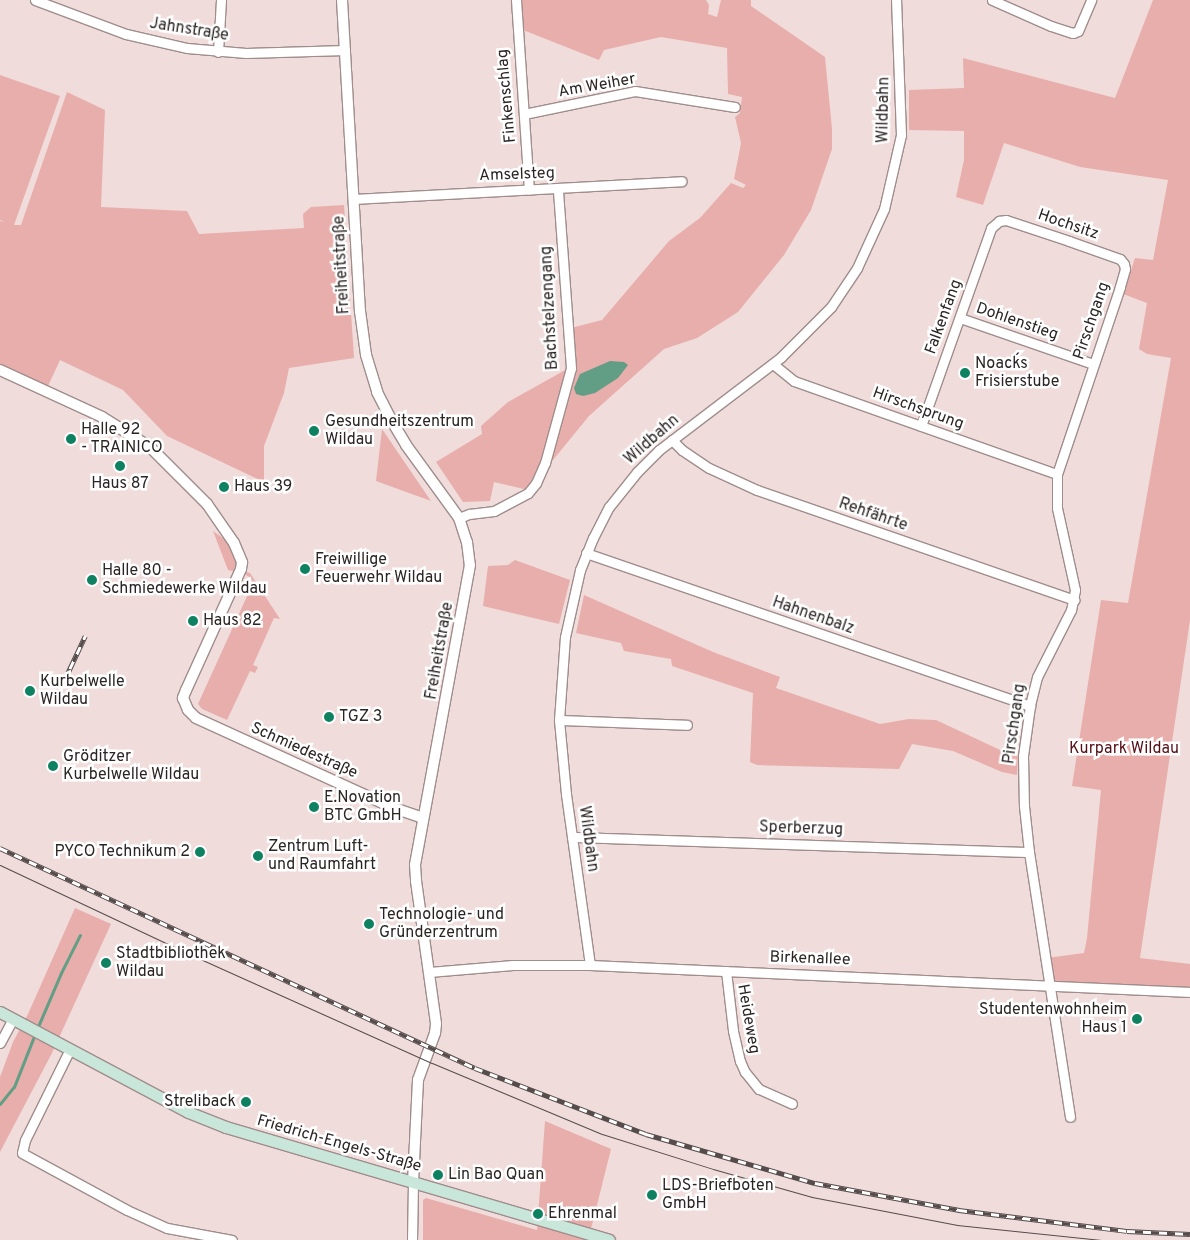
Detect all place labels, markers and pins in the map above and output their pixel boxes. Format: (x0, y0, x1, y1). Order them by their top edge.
place label: Noack´s Frisierstube (975, 354, 1059, 392)
marker: Noack´s Frisierstube (959, 367, 971, 379)
place label: Gesundheitszentrum Wildau (325, 412, 474, 450)
place label: Halle 92 - TRAINICO (81, 420, 163, 458)
marker: Gesundheitszentrum Wildau (307, 424, 321, 438)
marker: Halle 92 - TRAINICO (65, 433, 77, 445)
marker: Haus 87 (114, 460, 126, 472)
place label: Haus 87 (91, 474, 149, 494)
place label: Haus 39 (234, 477, 292, 497)
marker: Haus 39 (218, 481, 230, 493)
place label: Freiwillige Feuerwehr Wildau (315, 550, 442, 588)
place label: Halle 80 - Schmiedewerke Wildau (102, 561, 267, 599)
marker: Freiwillige Feuerwehr Wildau (299, 563, 311, 575)
marker: Halle 80 - Schmiedewerke Wildau (86, 574, 98, 586)
place label: Haus 82 (203, 611, 262, 631)
marker: Haus 82 (187, 615, 199, 627)
place label: Kurbelwelle Wildau (40, 672, 125, 710)
marker: Kurbelwelle Wildau (24, 685, 36, 697)
place label: TGZ 3 (339, 707, 382, 727)
marker: TGZ 3 (323, 711, 335, 723)
place label: Gröditzer Kurbelwelle Wildau (63, 747, 200, 785)
marker: Gröditzer Kurbelwelle Wildau (47, 760, 59, 772)
place label: E.Novation BTC GmbH (324, 788, 402, 826)
marker: E.Novation BTC GmbH (308, 801, 320, 813)
place label: Zentrum Luft- und Raumfahrt (268, 837, 376, 875)
place label: PYCO Technikum 2 (54, 842, 190, 862)
marker: PYCO Technikum 2 (194, 846, 206, 858)
marker: Zentrum Luft- und Raumfahrt (252, 850, 264, 862)
place label: Technologie- und Gründerzentrum (379, 905, 504, 943)
marker: Technologie- und Gründerzentrum (363, 918, 375, 930)
place label: Stadtbibliothek Wildau (116, 944, 226, 982)
marker: Stadtbibliothek Wildau (100, 957, 112, 969)
place label: Studentenwohnheim Haus 1 (979, 1000, 1127, 1038)
marker: Studentenwohnheim Haus 1 (1131, 1013, 1143, 1025)
place label: Streliback (164, 1092, 236, 1112)
marker: Streliback (240, 1096, 252, 1108)
place label: Lin Bao Quan (448, 1165, 544, 1185)
marker: Lin Bao Quan (432, 1169, 444, 1181)
place label: LDS-Briefboten GmbH (662, 1176, 774, 1214)
marker: LDS-Briefboten GmbH (646, 1189, 658, 1201)
place label: Ehrenmal (548, 1204, 617, 1224)
marker: Ehrenmal (532, 1208, 544, 1220)

